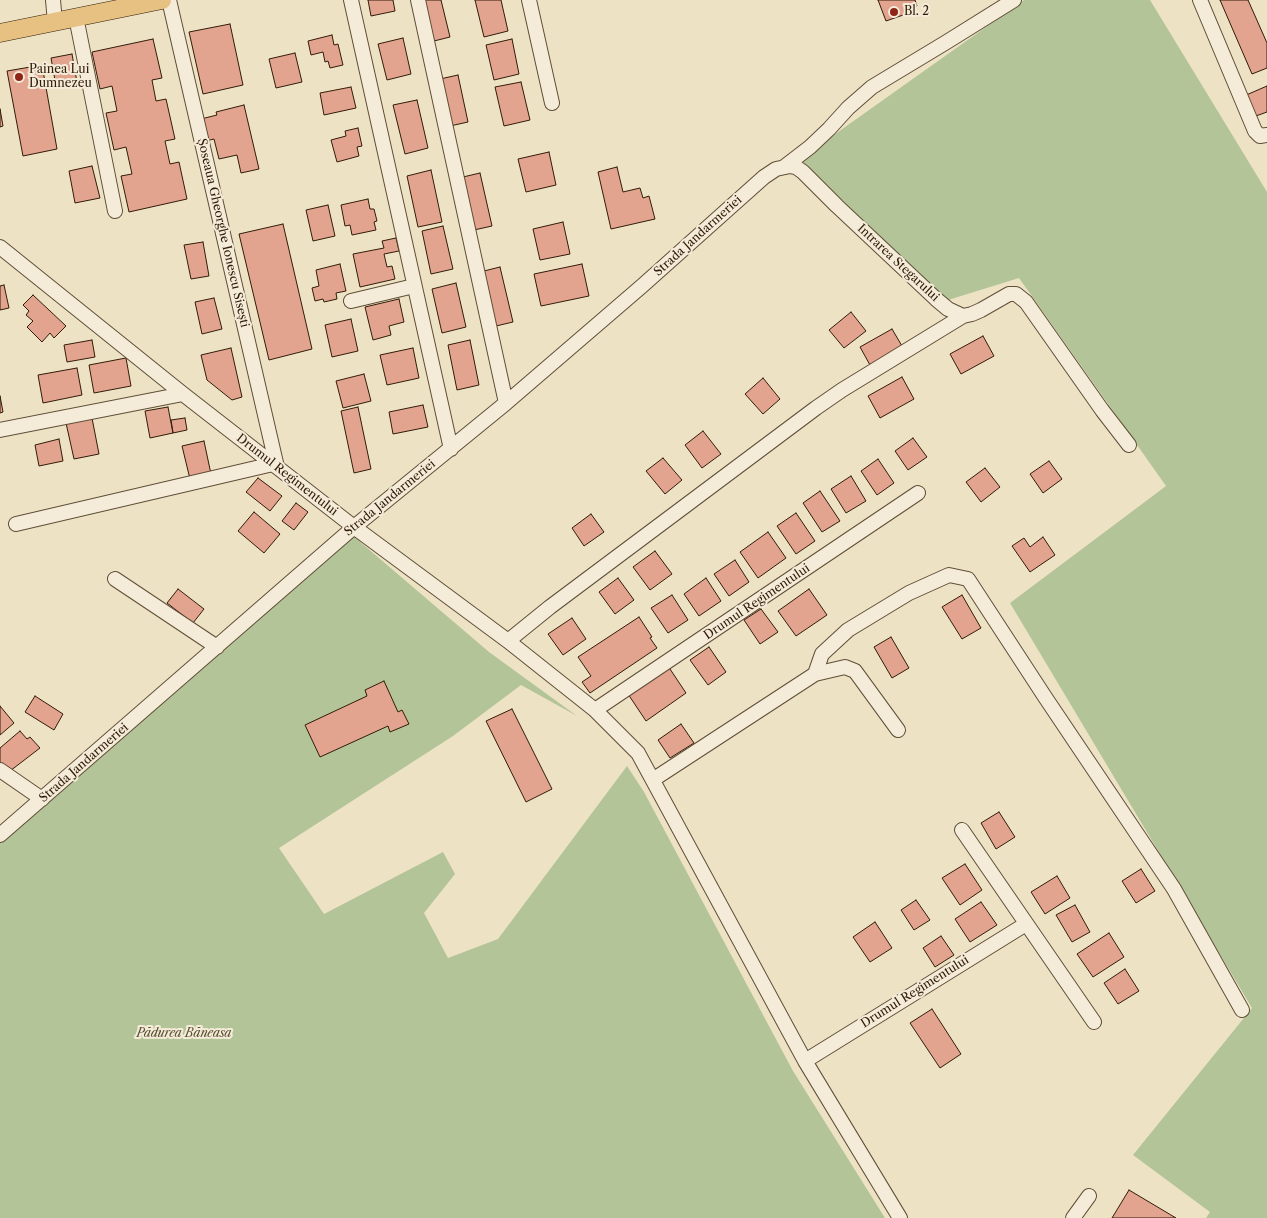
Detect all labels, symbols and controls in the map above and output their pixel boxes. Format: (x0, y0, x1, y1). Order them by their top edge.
place label: Bl. 2 (904, 5, 929, 19)
marker: Bl. 2 (888, 6, 900, 18)
place label: Painea Lui Dumnezeu (29, 63, 92, 91)
marker: Painea Lui Dumnezeu (13, 71, 25, 83)
street label: Șoseaua Gheorghe Ionescu Sisești (194, 137, 252, 329)
street label: Strada Jandarmeriei (651, 193, 745, 279)
street label: Intrarea Stegarului (854, 221, 942, 305)
street label: Drumul Regimentului (233, 431, 341, 519)
street label: Strada Jandarmeriei (341, 457, 439, 539)
street label: Drumul Regimentului (701, 561, 813, 643)
street label: Strada Jandarmeriei (37, 720, 131, 806)
street label: Drumul Regimentului (858, 953, 972, 1031)
park label: Pădurea Băneasa (137, 1027, 231, 1041)

